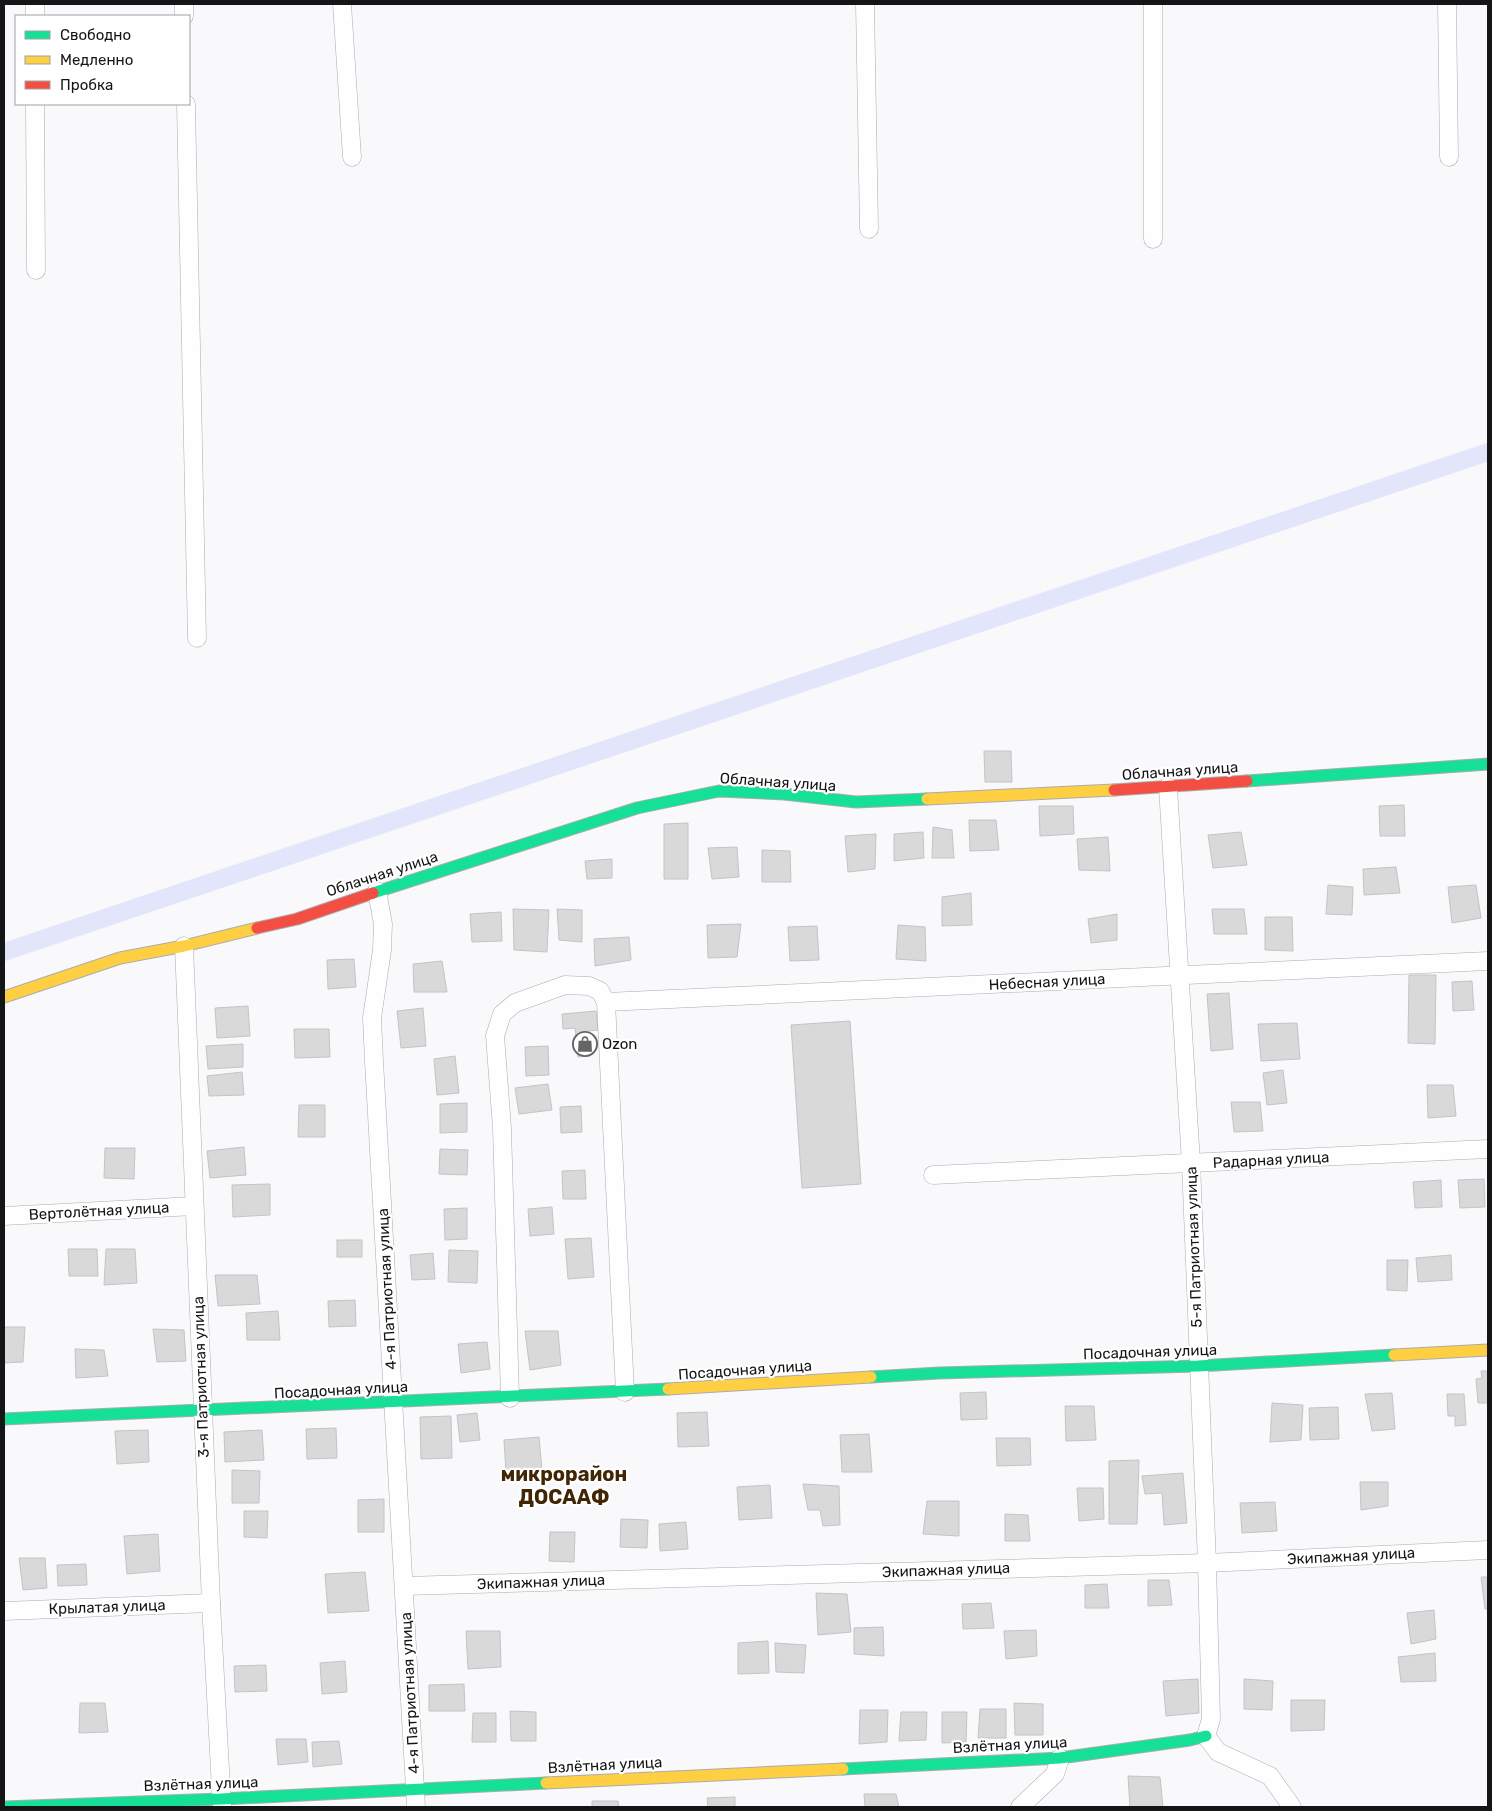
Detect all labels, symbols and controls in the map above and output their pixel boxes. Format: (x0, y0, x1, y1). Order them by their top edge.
legend (15, 15, 190, 105)
text: Свободно (60, 26, 131, 44)
text: Медленно (60, 51, 133, 69)
text: Пробка (60, 76, 113, 94)
street label: Облачная улица (1121, 758, 1239, 784)
street label: Облачная улица (719, 769, 837, 795)
street label: Облачная улица (324, 847, 440, 901)
street label: Небесная улица (988, 970, 1106, 994)
shop icon: Ozon (572, 1031, 598, 1057)
place label: Ozon (602, 1035, 637, 1053)
street label: Радарная улица (1212, 1148, 1330, 1172)
street label: 5-я Патриотная улица (1182, 1166, 1206, 1328)
street label: Вертолётная улица (28, 1198, 170, 1224)
street label: 4-я Патриотная улица (374, 1208, 400, 1370)
street label: 3-я Патриотная улица (189, 1296, 213, 1458)
street label: Посадочная улица (1083, 1341, 1217, 1363)
street label: Посадочная улица (677, 1356, 813, 1384)
street label: Посадочная улица (274, 1378, 408, 1402)
district label: микрорайон ДОСААФ (501, 1462, 627, 1509)
street label: Экипажная улица (1286, 1544, 1416, 1568)
street label: Экипажная улица (882, 1559, 1010, 1581)
street label: Экипажная улица (477, 1571, 605, 1593)
street label: Крылатая улица (48, 1596, 166, 1618)
street label: 4-я Патриотная улица (397, 1612, 423, 1774)
street label: Взлётная улица (952, 1733, 1068, 1757)
street label: Взлётная улица (547, 1753, 663, 1777)
street label: Взлётная улица (143, 1773, 259, 1795)

